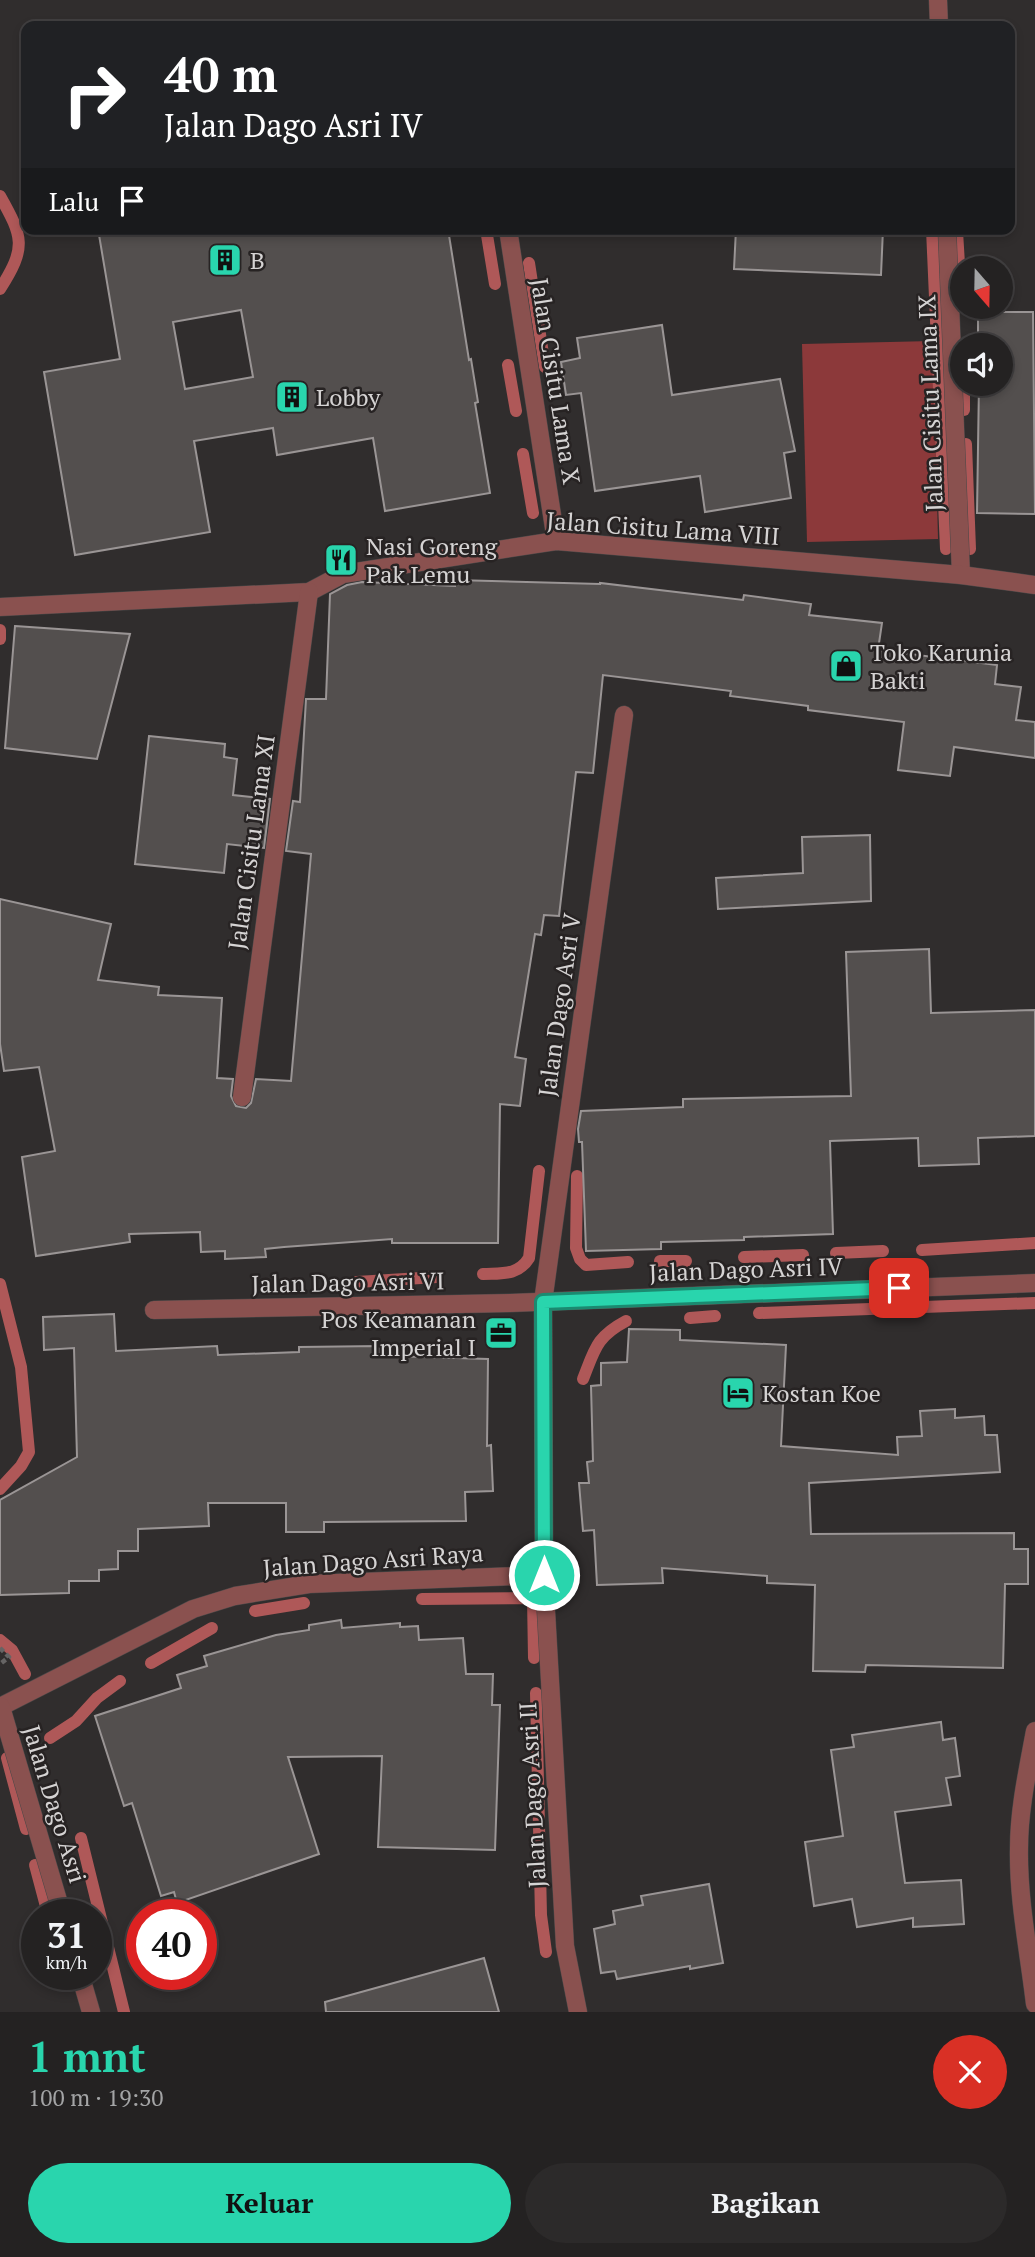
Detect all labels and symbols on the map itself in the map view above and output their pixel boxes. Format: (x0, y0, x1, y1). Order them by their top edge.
building icon: B (206, 241, 244, 279)
place label: B (250, 244, 265, 276)
north arrow (950, 256, 1013, 318)
street label: Jalan Cisitu Lama X (524, 275, 588, 487)
street label: Jalan Cisitu Lama IX (910, 294, 950, 512)
building icon: Lobby (273, 378, 311, 416)
place label: Lobby (316, 381, 381, 413)
street label: Jalan Cisitu Lama VIII (545, 504, 781, 552)
place label: Nasi Goreng Pak Lemu (366, 530, 497, 590)
restaurant icon: Nasi Goreng Pak Lemu (322, 541, 360, 579)
place label: Toko Karunia Bakti (870, 636, 1012, 696)
shop icon: Toko Karunia Bakti (827, 647, 865, 685)
street label: Jalan Cisitu Lama XI (220, 732, 282, 952)
street label: Jalan Dago Asri V (530, 911, 588, 1099)
street label: Jalan Dago Asri IV (648, 1250, 844, 1288)
pin (869, 1258, 929, 1318)
street label: Jalan Dago Asri VI (251, 1264, 445, 1300)
place label: Pos Keamanan Imperial I (321, 1303, 476, 1363)
office icon: Pos Keamanan Imperial I (482, 1314, 520, 1352)
hotel icon: Kostan Koe (719, 1374, 757, 1412)
place label: Kostan Koe (762, 1377, 881, 1409)
street label: Jalan Dago Asri Raya (262, 1536, 484, 1584)
position arrow (507, 1538, 581, 1612)
street label: Jalan Dago Asri II (511, 1701, 553, 1889)
street label: Jalan Dago Asri (16, 1721, 94, 1887)
speed limit sign: 40 (126, 1899, 217, 1990)

